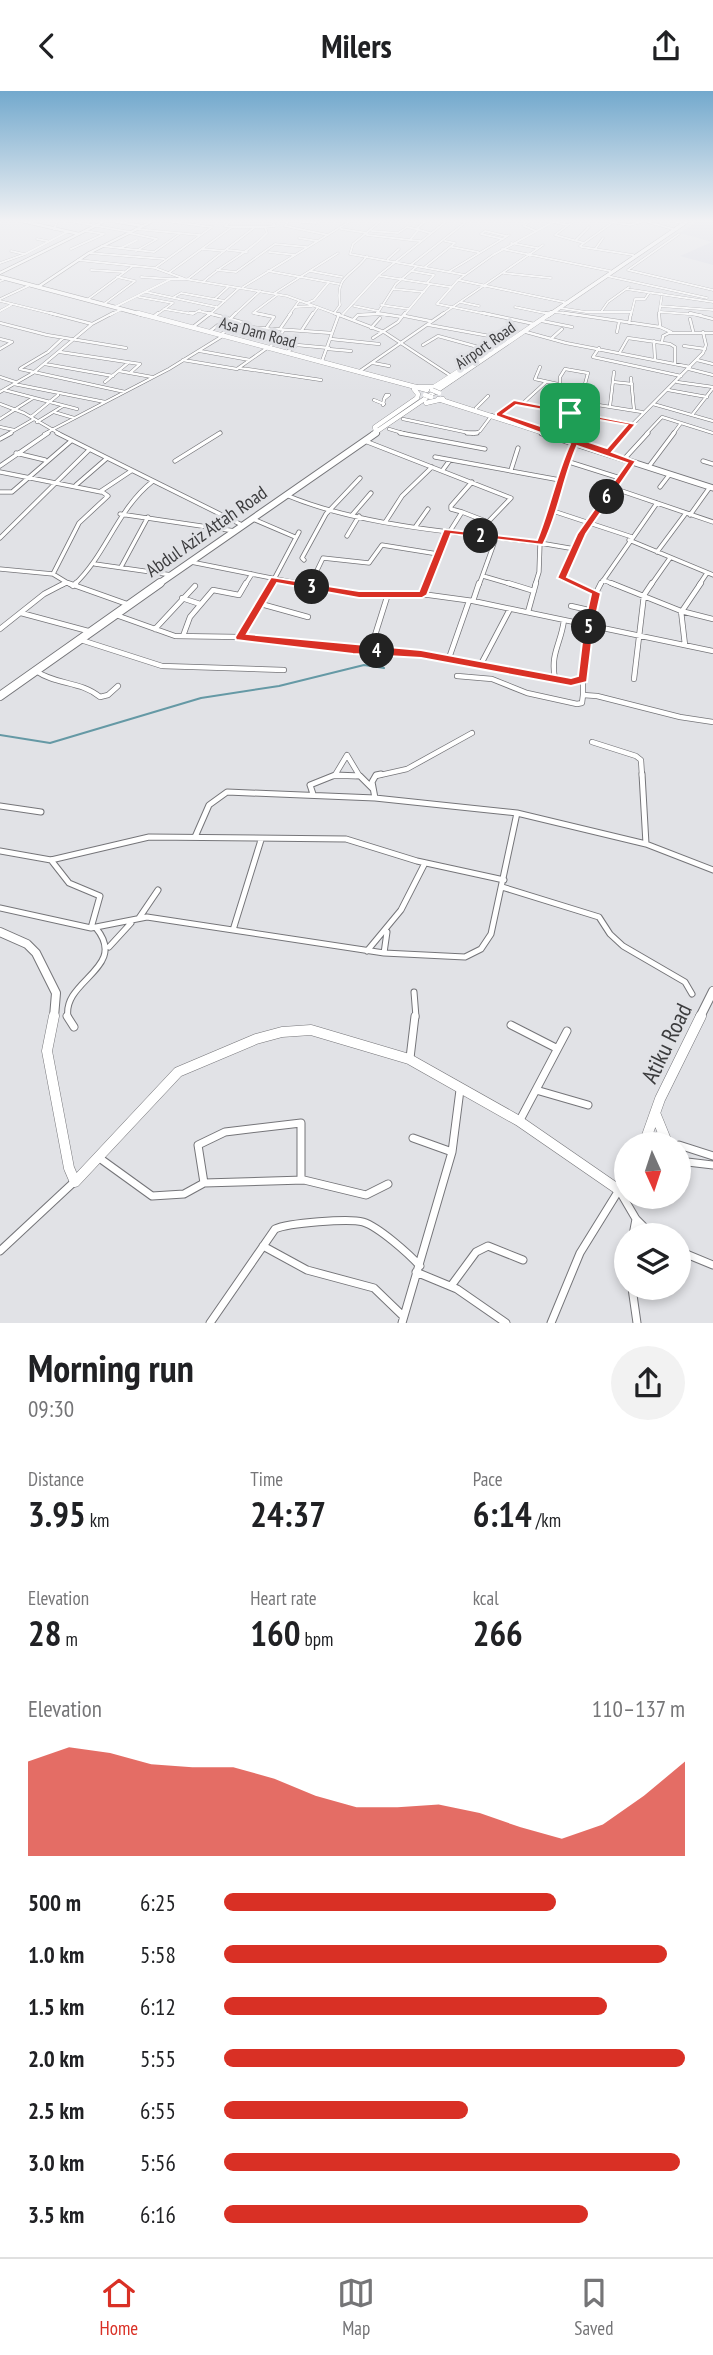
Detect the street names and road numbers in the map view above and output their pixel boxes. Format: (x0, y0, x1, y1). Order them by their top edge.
street label: Asa Dam Road (217, 312, 299, 352)
street label: Airport Road (451, 317, 519, 373)
street label: Abdul Aziz Attah Road (141, 480, 271, 582)
street label: Atiku Road (634, 998, 698, 1088)

